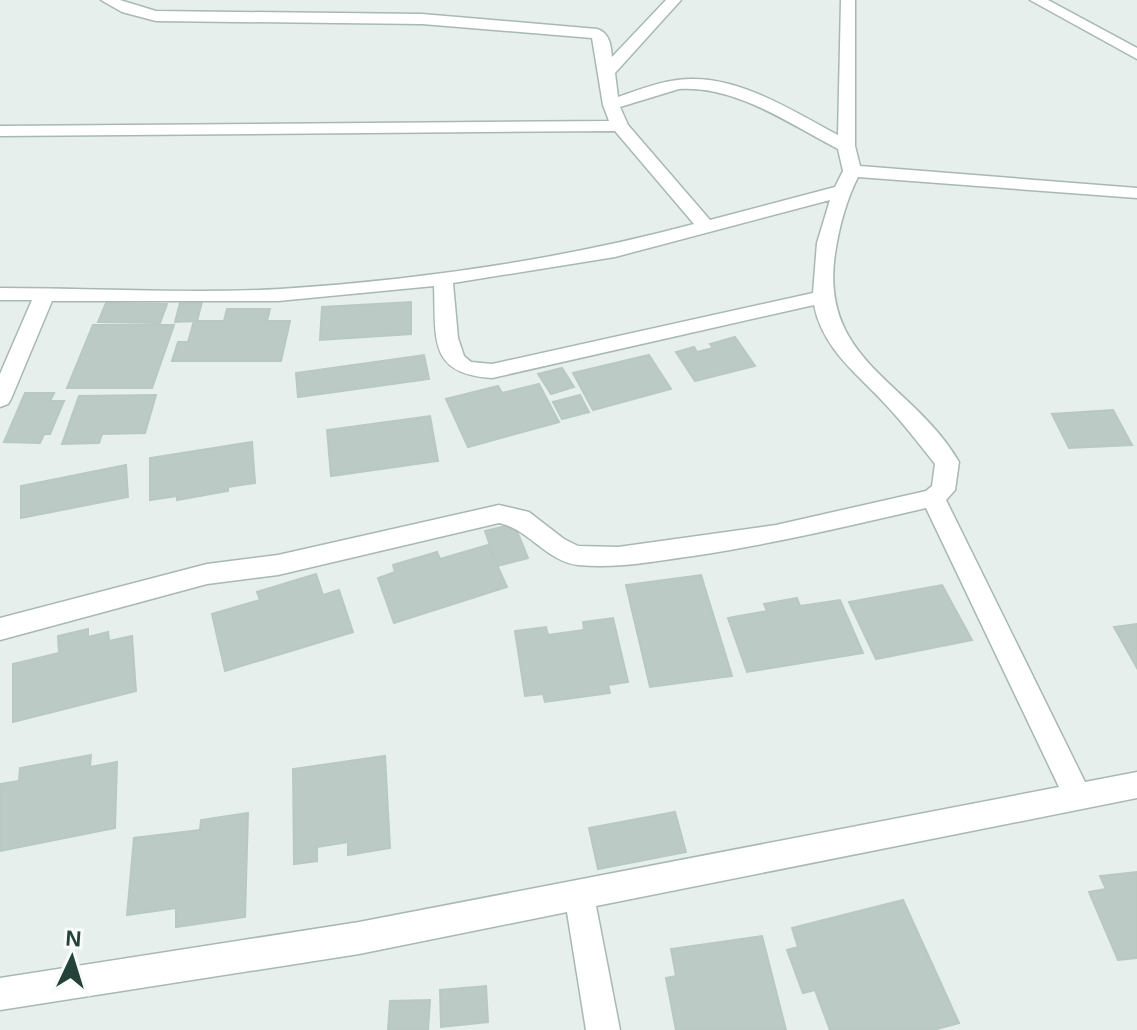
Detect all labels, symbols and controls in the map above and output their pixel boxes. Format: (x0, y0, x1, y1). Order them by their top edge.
north arrow (32, 918, 112, 998)
text: N (65, 926, 82, 952)

